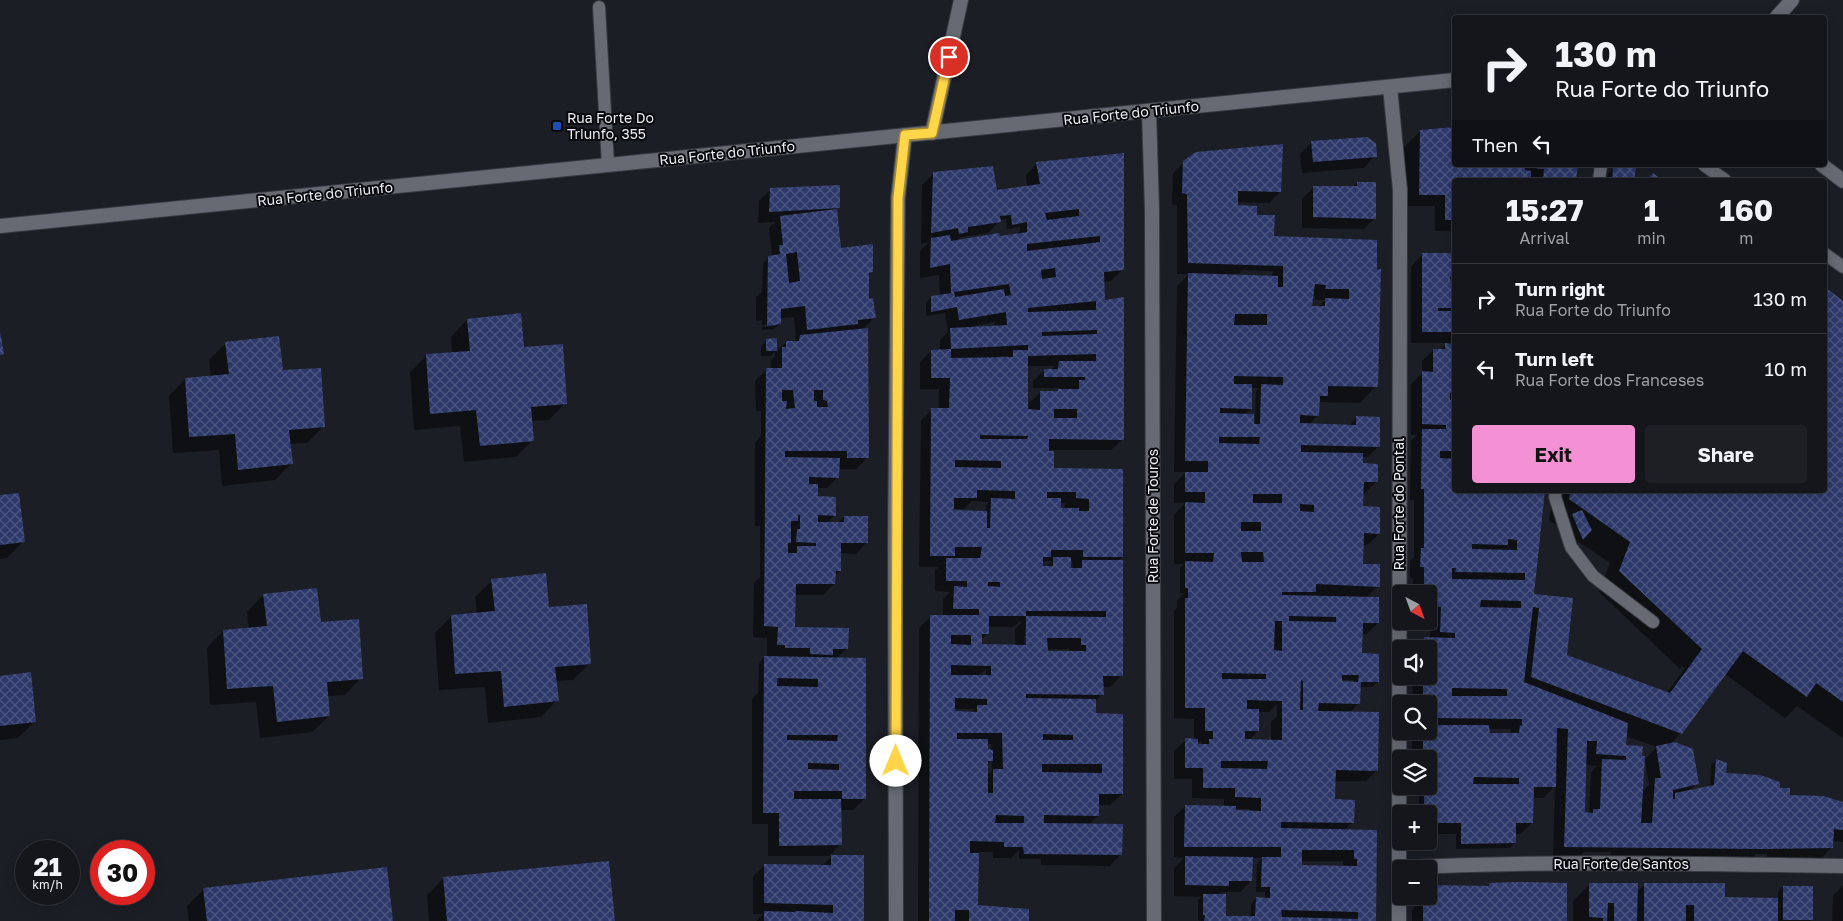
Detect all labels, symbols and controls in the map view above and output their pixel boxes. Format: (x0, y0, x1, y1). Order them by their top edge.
text: 130 m (1555, 33, 1657, 75)
icon: right (1472, 35, 1537, 100)
pin (928, 36, 970, 78)
icon: arrive (935, 43, 963, 71)
text: Rua Forte do Triunfo (1555, 75, 1769, 102)
street label: Rua Forte do Triunfo (1062, 97, 1200, 128)
place label: Rua Forte Do Triunfo, 355 (567, 109, 654, 142)
marker: Rua Forte Do Triunfo, 355 (551, 120, 563, 132)
icon: left (1528, 130, 1556, 158)
text: Then (1472, 133, 1518, 156)
street label: Rua Forte do Triunfo (658, 137, 796, 168)
street label: Rua Forte do Triunfo (256, 178, 394, 209)
text: 15:27 (1506, 192, 1584, 228)
text: 1 (1644, 192, 1659, 228)
text: 160 (1719, 192, 1773, 228)
text: Arrival (1520, 228, 1570, 248)
text: min (1637, 228, 1666, 248)
text: m (1739, 228, 1753, 248)
text: Turn right (1515, 277, 1605, 300)
icon: right (1472, 285, 1500, 313)
text: 130 m (1753, 287, 1807, 310)
text: Rua Forte do Triunfo (1515, 300, 1671, 320)
text: Turn left (1515, 347, 1594, 370)
icon: left (1472, 355, 1500, 383)
text: 10 m (1764, 357, 1807, 380)
text: Rua Forte dos Franceses (1515, 370, 1704, 390)
button: Exit (1472, 425, 1635, 483)
button: Share (1645, 425, 1807, 483)
street label: Rua Forte do Pontal (1390, 437, 1407, 571)
street label: Rua Forte de Touros (1144, 449, 1161, 583)
north arrow (1392, 585, 1438, 630)
map controls (1392, 585, 1437, 905)
button: sound (1392, 640, 1437, 685)
button: search (1392, 695, 1437, 740)
position arrow (869, 734, 921, 786)
button: layers (1392, 750, 1437, 795)
button: + (1392, 805, 1437, 850)
speed limit sign: 30 (90, 840, 155, 905)
text: 21 (33, 851, 62, 882)
street label: Rua Forte de Santos (1553, 855, 1689, 872)
button: − (1392, 860, 1437, 905)
text: km/h (32, 877, 63, 892)

